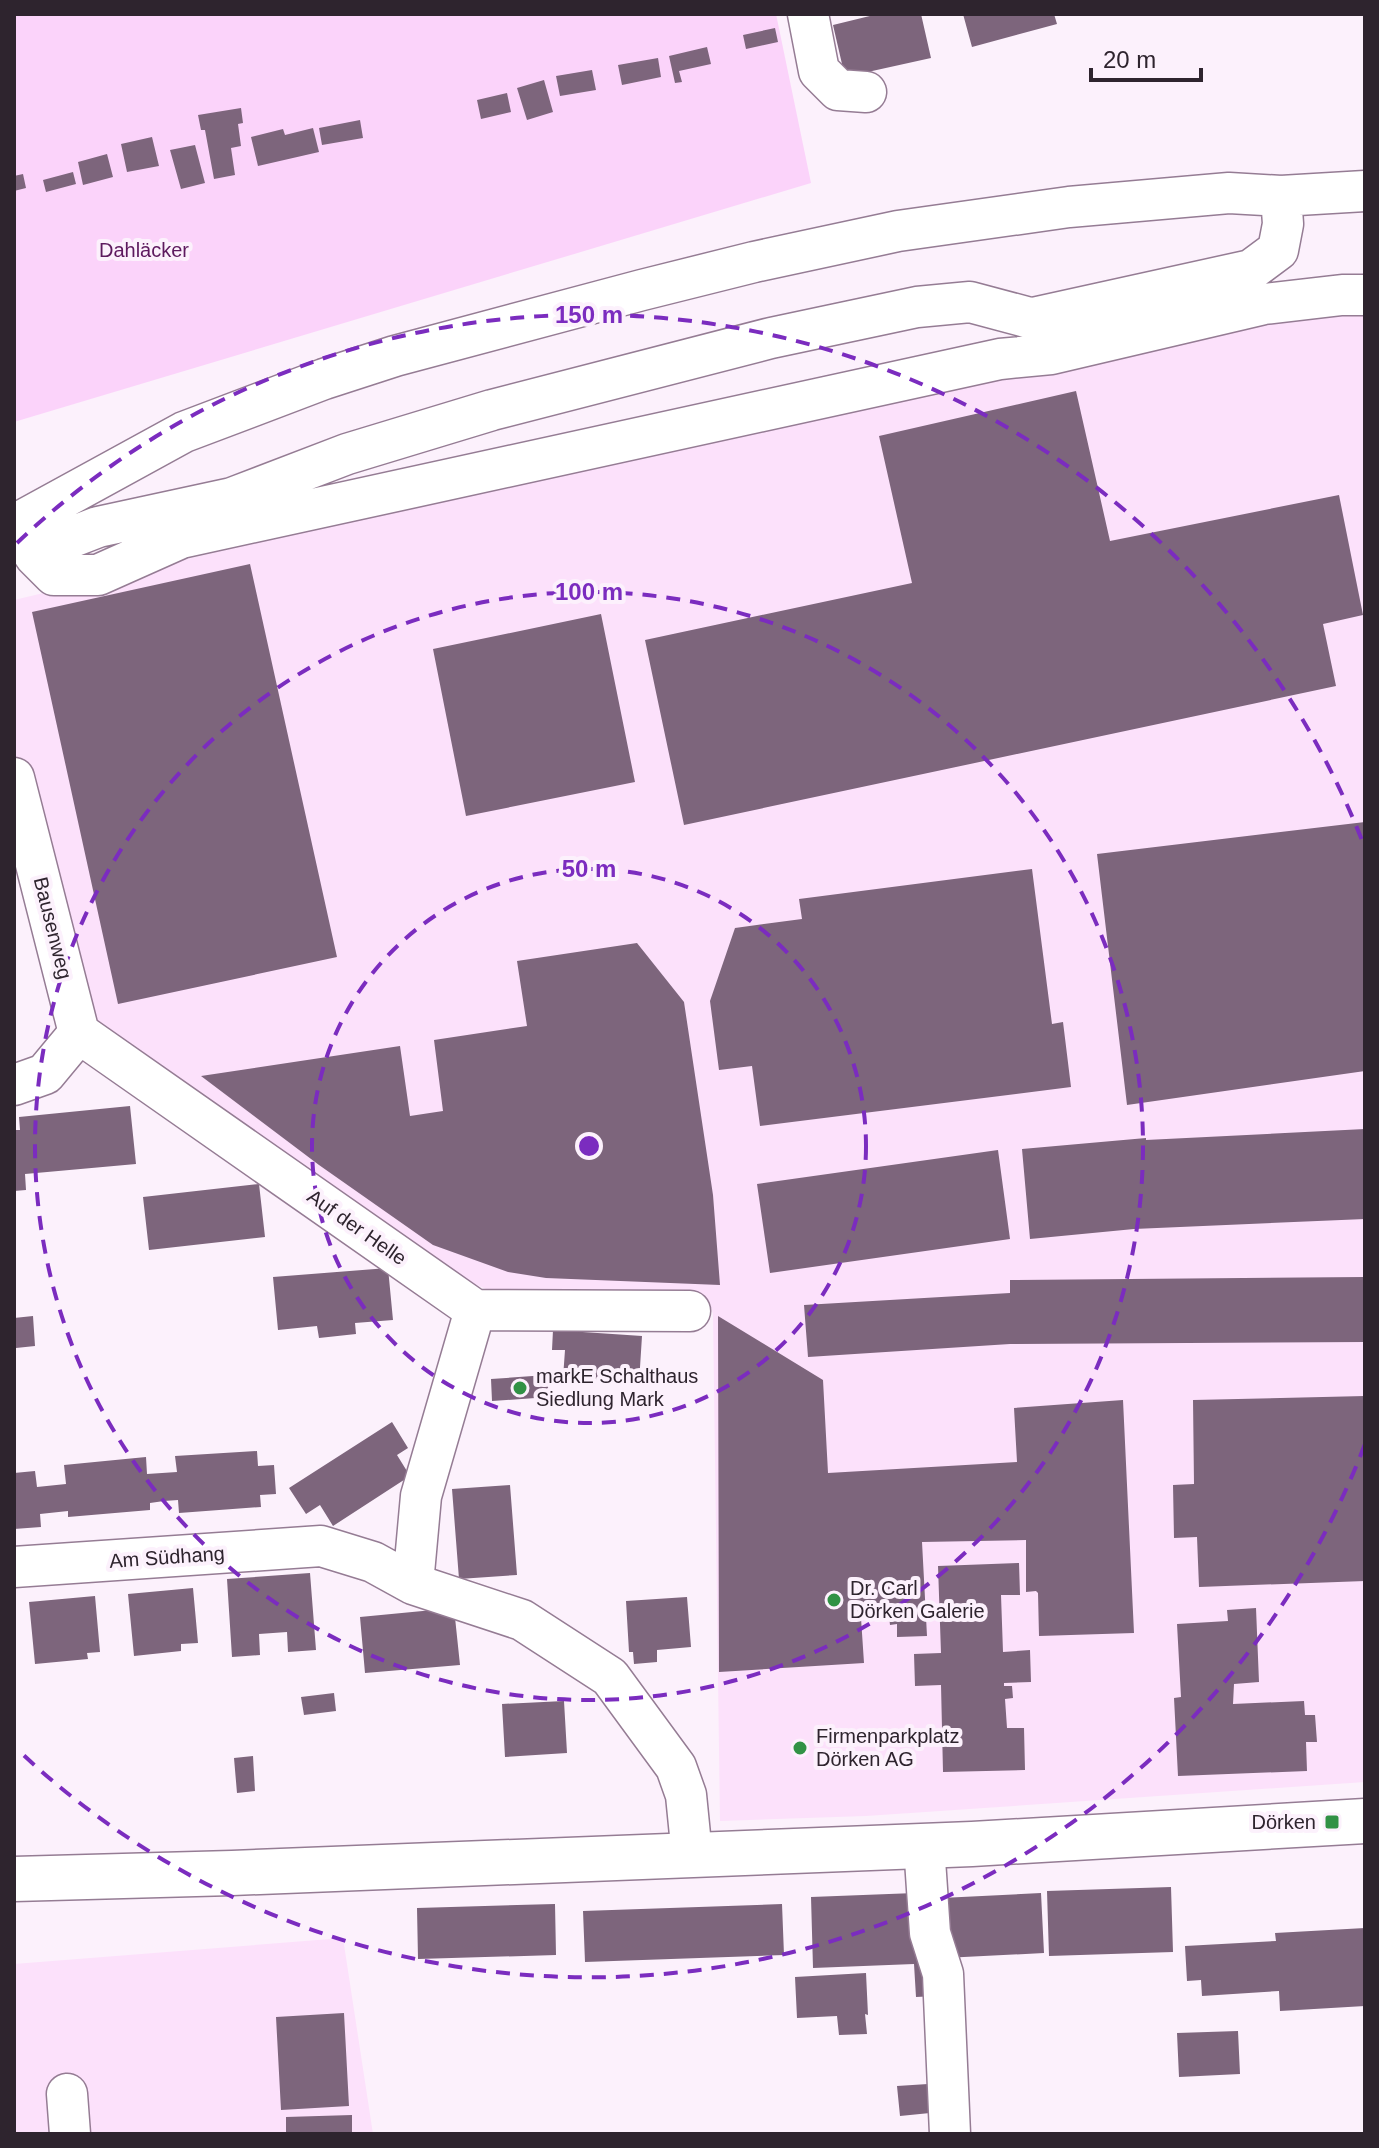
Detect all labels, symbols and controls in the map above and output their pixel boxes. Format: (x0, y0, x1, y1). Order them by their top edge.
scale bar (1091, 32, 1201, 82)
text: 20 m (1103, 46, 1156, 73)
park label: Dahläcker (99, 239, 189, 261)
text: 150 m (555, 301, 623, 328)
text: 100 m (555, 578, 623, 605)
text: 50 m (562, 855, 616, 882)
street label: Bausenweg (30, 875, 76, 981)
centre of rings (575, 1132, 603, 1160)
street label: Auf der Helle (303, 1185, 411, 1269)
place label: markE Schalthaus Siedlung Mark (536, 1365, 698, 1410)
marker: markE Schalthaus Siedlung Mark (511, 1379, 529, 1397)
street label: Am Südhang (109, 1542, 225, 1572)
place label: Dr. Carl Dörken Galerie (850, 1577, 985, 1622)
marker: Dr. Carl Dörken Galerie (825, 1591, 843, 1609)
place label: Firmenparkplatz Dörken AG (816, 1725, 959, 1770)
marker: Firmenparkplatz Dörken AG (791, 1739, 809, 1757)
place label: Dörken (1252, 1811, 1316, 1833)
marker: Dörken (1323, 1813, 1341, 1831)

